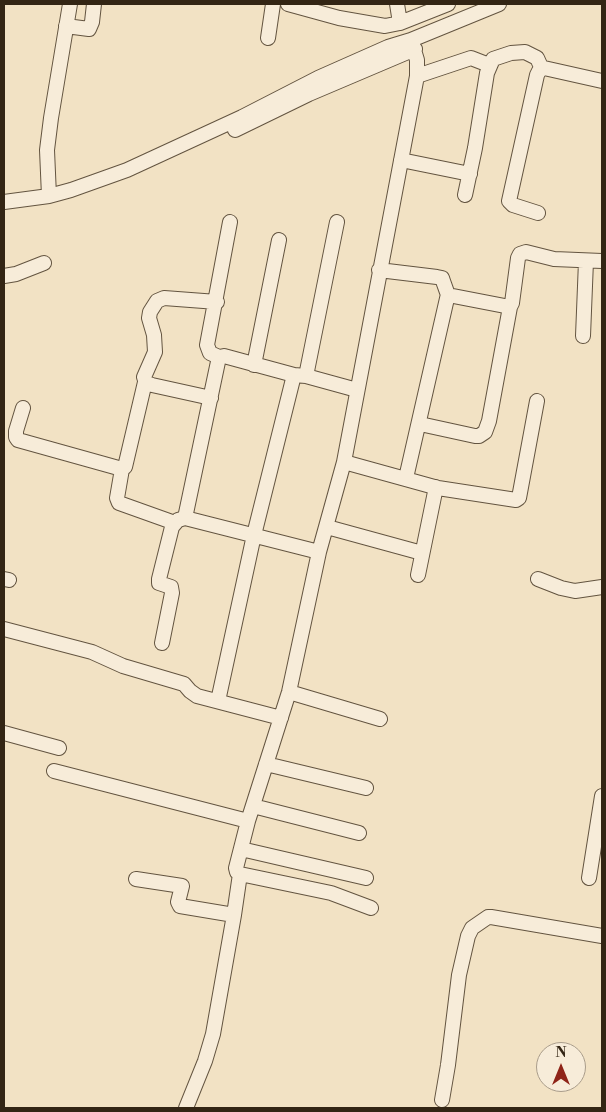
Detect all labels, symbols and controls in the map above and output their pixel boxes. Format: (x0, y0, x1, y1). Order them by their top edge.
north arrow (536, 1042, 586, 1092)
text: N (555, 1044, 567, 1062)

